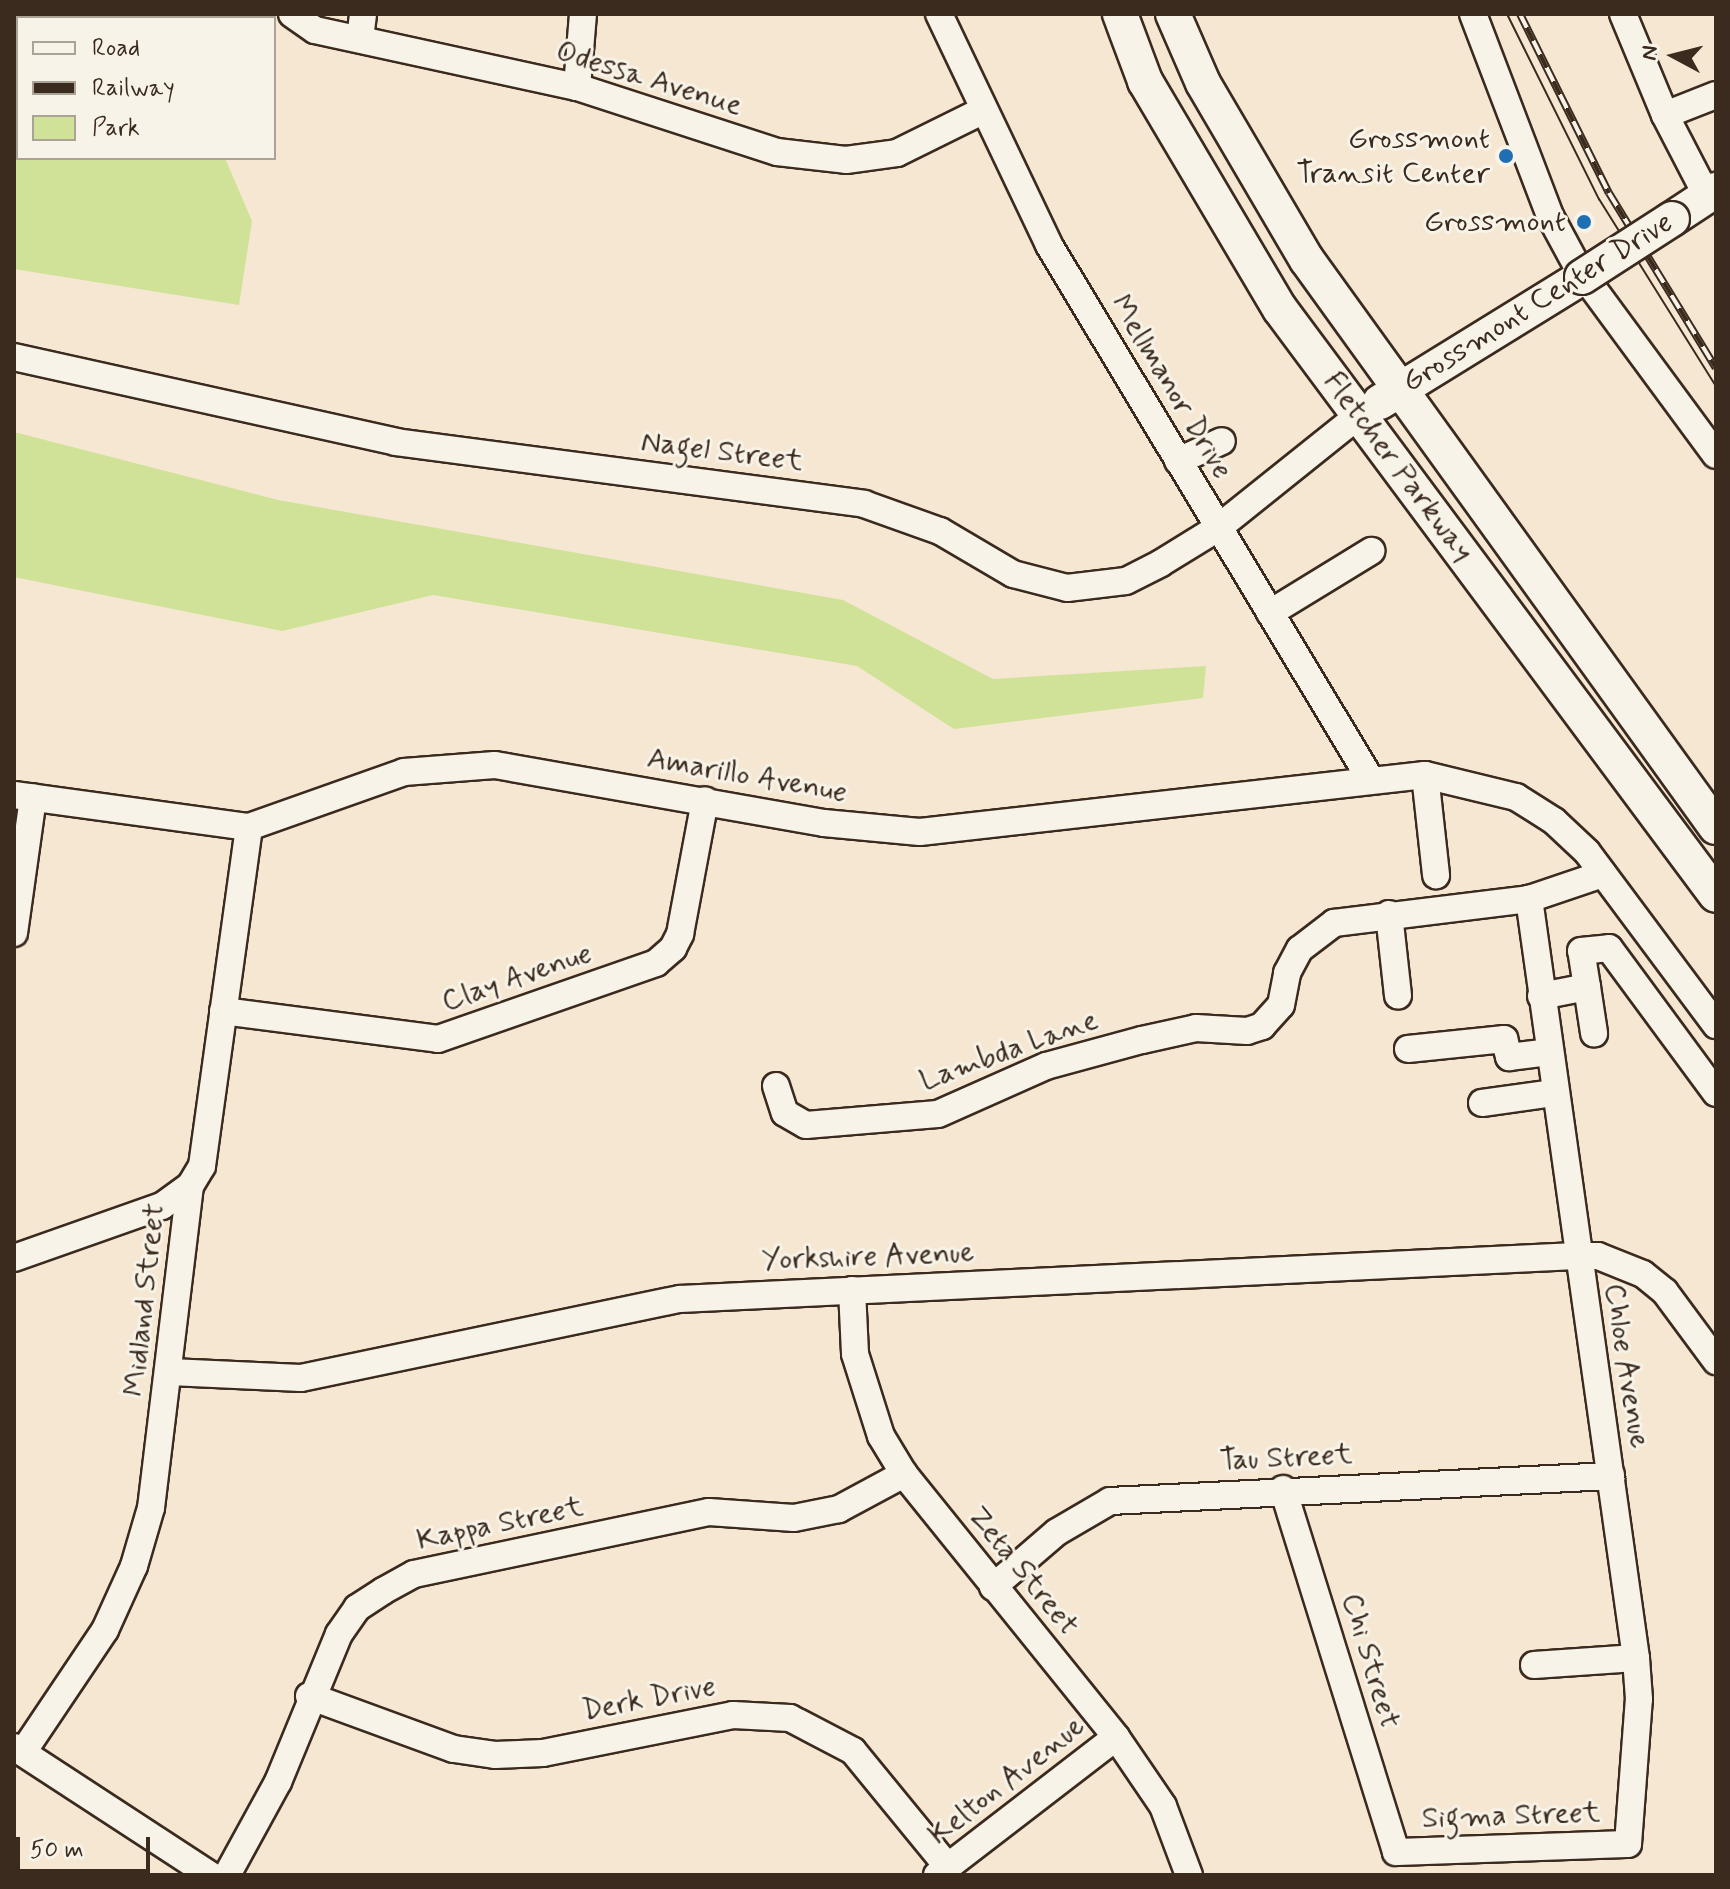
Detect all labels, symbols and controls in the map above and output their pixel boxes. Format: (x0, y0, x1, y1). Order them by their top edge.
legend (16, 16, 276, 160)
north arrow (1634, 16, 1714, 96)
text: Road (92, 33, 140, 64)
street label: Odessa Avenue (552, 34, 746, 124)
text: N (1635, 44, 1665, 62)
text: Railway (92, 73, 175, 104)
text: Park (92, 113, 140, 144)
place label: Grossmont Transit Center (1292, 121, 1490, 192)
marker: Grossmont Transit Center (1497, 147, 1515, 165)
street label: Grossmont Center Drive (1394, 204, 1682, 402)
place label: Grossmont (1424, 204, 1566, 240)
marker: Grossmont (1573, 211, 1595, 233)
street label: Mellmanor Drive (1102, 288, 1240, 486)
street label: Fletcher Parkway (1316, 366, 1480, 568)
street label: Nagel Street (639, 424, 805, 480)
street label: Amarillo Avenue (643, 740, 851, 812)
street label: Clay Avenue (435, 935, 599, 1021)
street label: Lambda Lane (919, 1003, 1099, 1099)
street label: Midland Street (117, 1202, 173, 1398)
street label: Yorkshire Avenue (758, 1235, 978, 1279)
street label: Chloe Avenue (1595, 1279, 1657, 1453)
street label: Tau Street (1219, 1437, 1353, 1479)
street label: Kappa Street (414, 1489, 586, 1559)
street label: Zeta Street (960, 1499, 1086, 1643)
street label: Chi Street (1333, 1590, 1407, 1732)
street label: Derk Drive (579, 1668, 719, 1730)
street label: Kelton Avenue (923, 1710, 1091, 1852)
street label: Sigma Street (1421, 1795, 1601, 1837)
scale bar (20, 1821, 154, 1871)
text: 50 m (30, 1835, 84, 1866)

